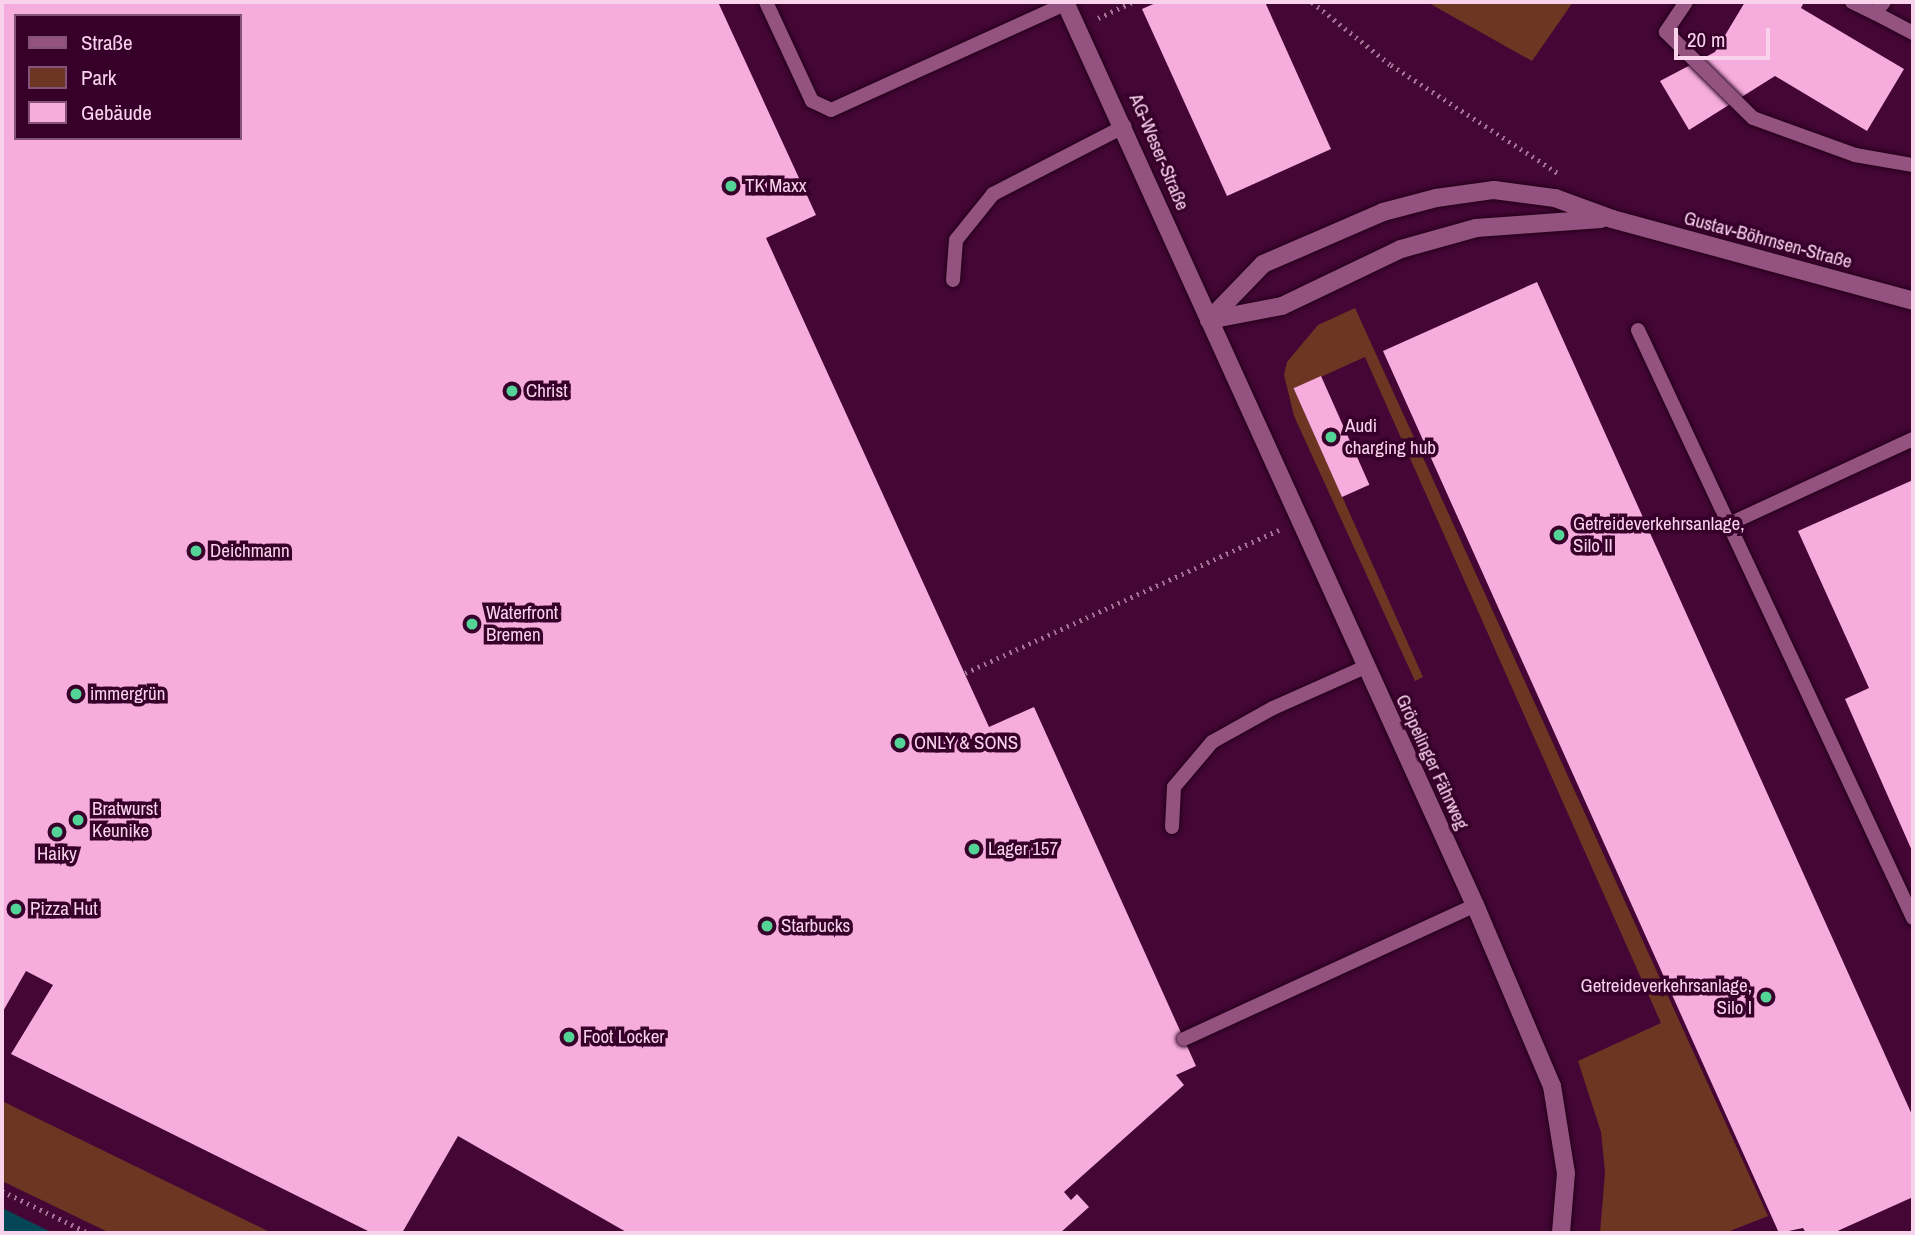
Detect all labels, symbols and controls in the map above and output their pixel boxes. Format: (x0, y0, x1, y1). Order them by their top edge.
legend (14, 14, 242, 140)
scale bar (1677, 14, 1773, 58)
text: 20 m (1687, 25, 1725, 54)
text: Straße (81, 28, 133, 57)
text: Park (81, 63, 116, 92)
street label: AG-Weser-Straße (1124, 90, 1194, 214)
text: Gebäude (81, 98, 152, 127)
place label: TK Maxx (745, 175, 806, 197)
marker: TK Maxx (723, 178, 739, 194)
street label: Gustav-Böhrnsen-Straße (1681, 207, 1855, 273)
place label: Christ (526, 380, 568, 402)
marker: Christ (504, 383, 520, 399)
place label: Audi charging hub (1345, 415, 1436, 459)
marker: Audi charging hub (1323, 429, 1339, 445)
place label: Getreideverkehrsanlage, Silo II (1573, 513, 1744, 557)
marker: Getreideverkehrsanlage, Silo II (1551, 527, 1567, 543)
place label: Deichmann (210, 540, 290, 562)
marker: Deichmann (188, 543, 204, 559)
place label: Waterfront Bremen (486, 602, 558, 646)
marker: Waterfront Bremen (464, 616, 480, 632)
place label: immergrün (90, 683, 165, 705)
marker: immergrün (68, 686, 84, 702)
street label: Gröpelinger Fährweg (1391, 691, 1473, 833)
place label: ONLY & SONS (914, 732, 1018, 754)
marker: ONLY & SONS (892, 735, 908, 751)
place label: Bratwurst Keunike (92, 798, 158, 842)
marker: Bratwurst Keunike (70, 812, 86, 828)
marker: Haiky (49, 824, 65, 840)
place label: Lager 157 (988, 838, 1058, 860)
marker: Lager 157 (966, 841, 982, 857)
place label: Haiky (37, 843, 77, 865)
place label: Pizza Hut (30, 898, 98, 920)
marker: Pizza Hut (8, 901, 24, 917)
place label: Starbucks (781, 915, 850, 937)
marker: Starbucks (759, 918, 775, 934)
place label: Getreideverkehrsanlage, Silo I (1581, 975, 1752, 1019)
marker: Getreideverkehrsanlage, Silo I (1758, 989, 1774, 1005)
place label: Foot Locker (583, 1026, 665, 1048)
marker: Foot Locker (561, 1029, 577, 1045)

